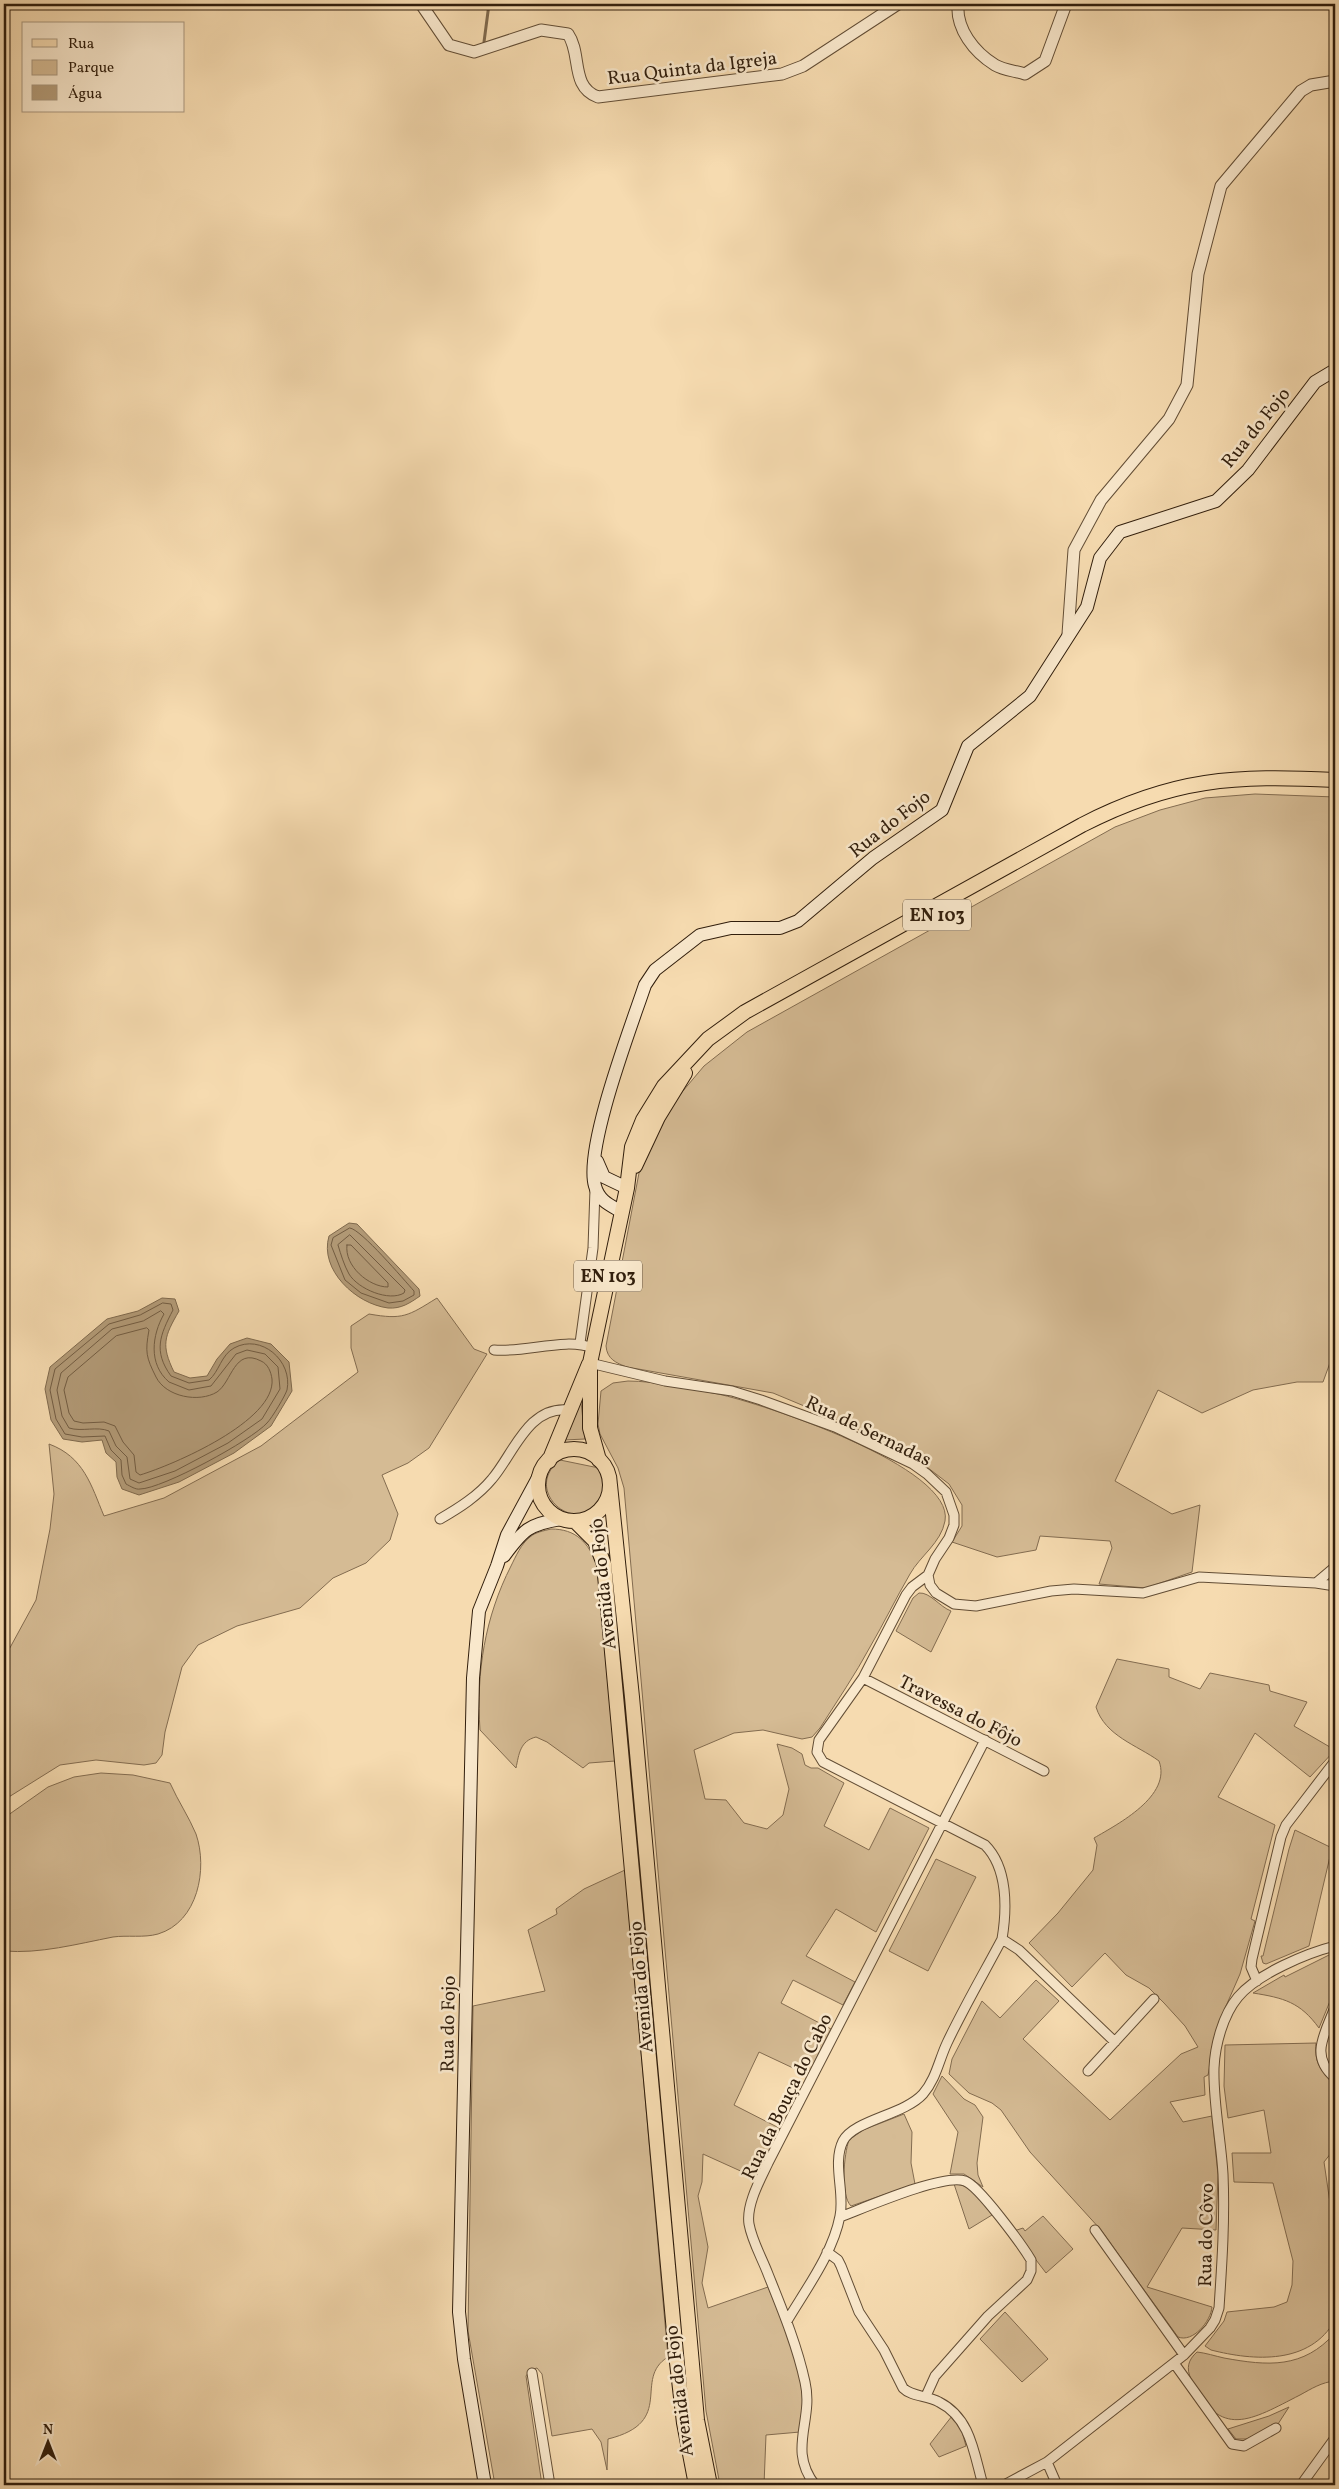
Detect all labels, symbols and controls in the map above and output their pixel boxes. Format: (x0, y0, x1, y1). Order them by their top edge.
legend (22, 22, 185, 112)
text: Rua (68, 34, 94, 55)
street label: Rua Quinta da Igreja (606, 46, 779, 92)
text: Parque (68, 58, 114, 79)
text: Água (68, 84, 102, 105)
street label: Rua do Fojo (1216, 382, 1297, 474)
street label: Rua do Fojo (844, 785, 936, 865)
road number: EN 103 (903, 900, 971, 930)
road number: EN 103 (574, 1260, 642, 1292)
street label: Rua de Sernadas (801, 1390, 935, 1474)
street label: Avenida do Fojo (584, 1517, 624, 1651)
street label: Travessa do Fôjo (894, 1669, 1026, 1754)
street label: Avenida do Fojo (623, 1920, 661, 2054)
street label: Rua do Fojo (435, 1975, 463, 2073)
street label: Rua da Bouça do Cabo (736, 2009, 839, 2185)
street label: Rua do Côvo (1193, 2183, 1221, 2287)
street label: Avenida do Fojo (659, 2324, 701, 2458)
north arrow (22, 2416, 72, 2466)
text: N (43, 2421, 53, 2440)

